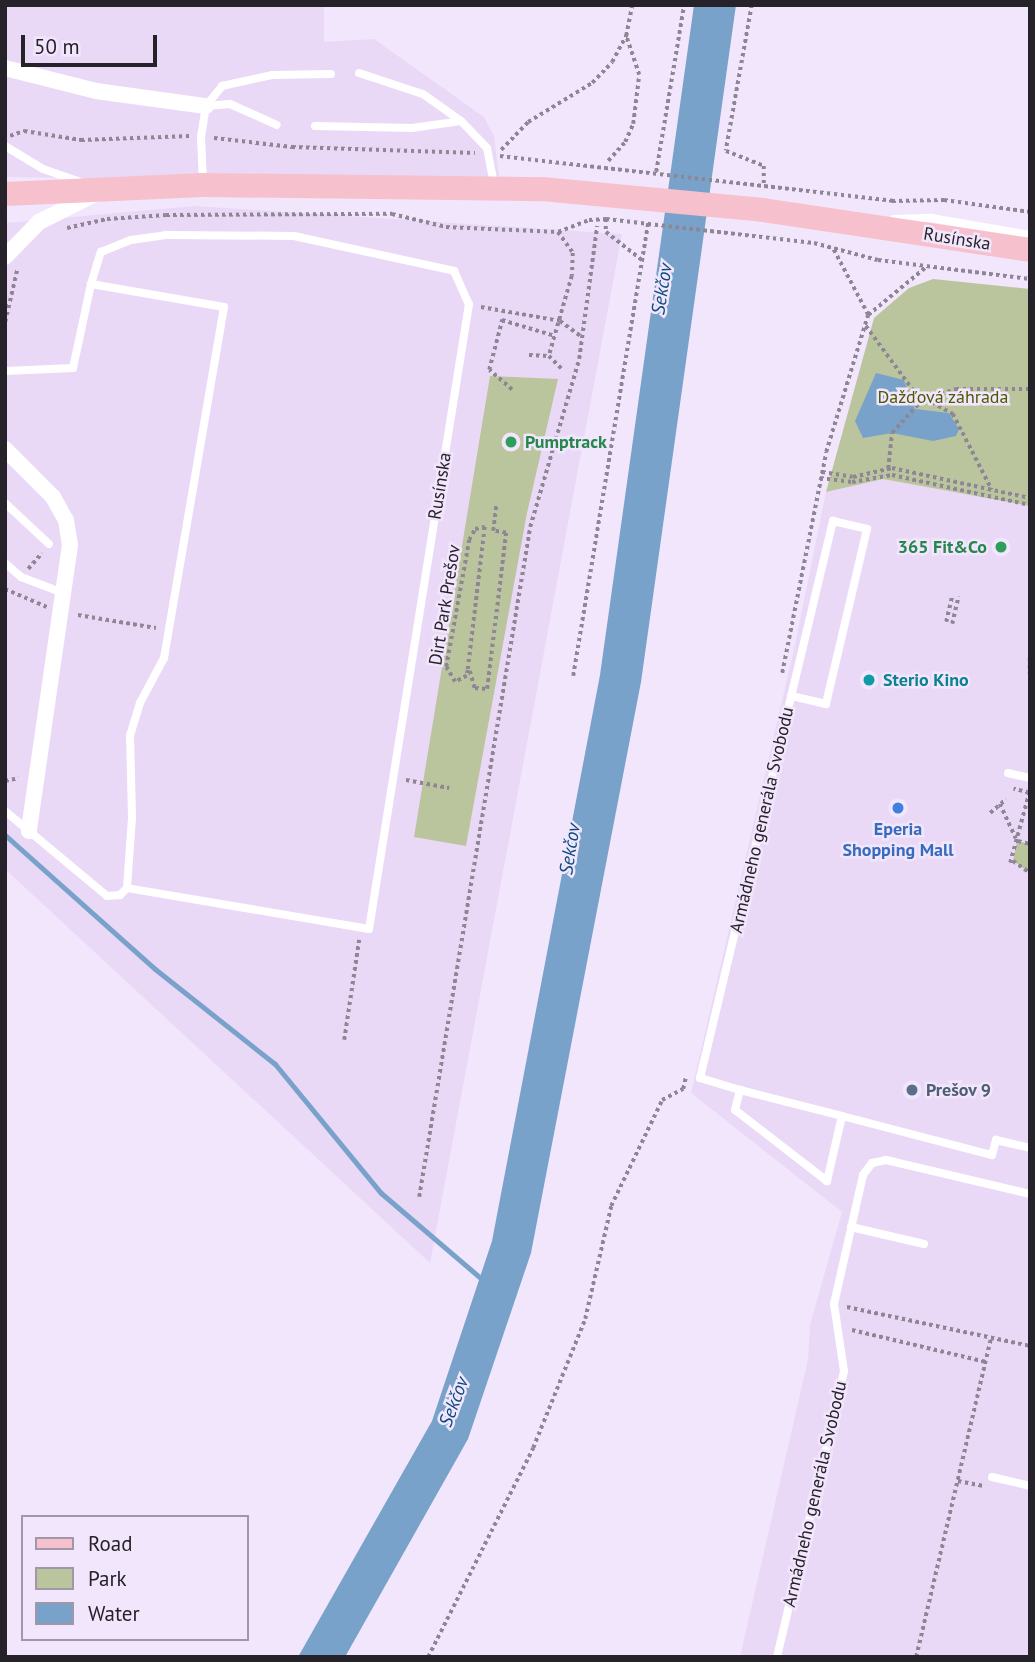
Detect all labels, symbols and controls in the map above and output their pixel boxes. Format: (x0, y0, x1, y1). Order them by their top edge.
scale bar (24, 21, 161, 65)
text: 50 m (34, 33, 80, 60)
street label: Rusínska (922, 223, 992, 255)
water label: Sekčov (647, 262, 677, 316)
park label: Dažďová záhrada (877, 386, 1009, 408)
place label: Pumptrack (525, 431, 607, 453)
marker: Pumptrack (503, 434, 519, 450)
street label: Rusínska (424, 451, 456, 521)
place label: 365 Fit&Co (898, 536, 987, 558)
marker: 365 Fit&Co (993, 539, 1009, 555)
street label: Dirt Park Prešov (425, 543, 465, 667)
place label: Sterio Kino (883, 669, 969, 691)
marker: Sterio Kino (861, 672, 877, 688)
street label: Armádneho generála Svobodu (725, 705, 799, 935)
marker: Eperia Shopping Mall (890, 800, 906, 816)
place label: Eperia Shopping Mall (842, 819, 954, 862)
water label: Sekčov (555, 822, 585, 876)
place label: Prešov 9 (926, 1079, 992, 1101)
marker: Prešov 9 (904, 1082, 920, 1098)
water label: Sekčov (434, 1374, 474, 1430)
street label: Armádneho generála Svobodu (778, 1379, 852, 1609)
legend (21, 1515, 248, 1641)
text: Road (88, 1530, 132, 1557)
text: Park (88, 1565, 127, 1592)
text: Water (88, 1600, 140, 1627)

